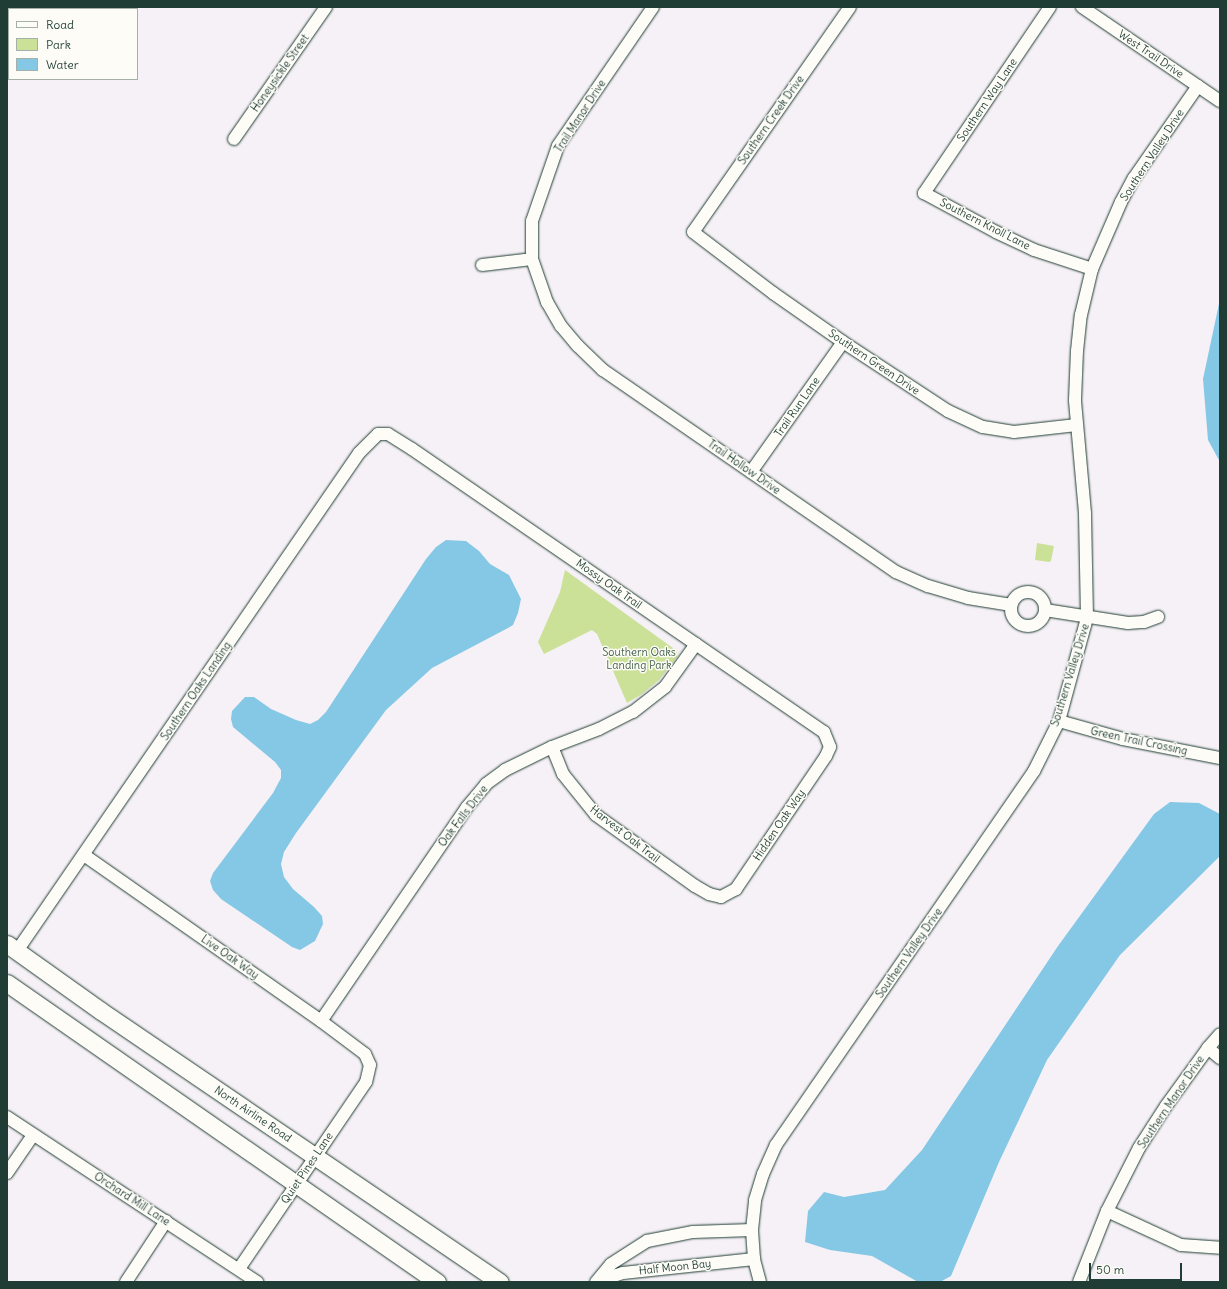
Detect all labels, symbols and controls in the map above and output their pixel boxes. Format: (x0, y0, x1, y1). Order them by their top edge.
legend (8, 8, 138, 80)
text: Road (46, 17, 74, 32)
street label: West Trail Drive (1116, 27, 1186, 81)
street label: Honeysickle Street (248, 32, 312, 114)
text: Park (46, 37, 71, 52)
street label: Southern Way Lane (954, 56, 1020, 144)
text: Water (46, 57, 79, 72)
street label: Southern Creek Drive (735, 73, 807, 167)
street label: Trail Manor Drive (552, 77, 608, 155)
street label: Southern Valley Drive (1117, 107, 1187, 203)
street label: Southern Knoll Lane (938, 196, 1032, 252)
street label: Southern Green Drive (826, 327, 922, 397)
street label: Trail Run Lane (772, 375, 822, 439)
street label: Trail Hollow Drive (705, 437, 783, 497)
street label: Mossy Oak Trail (573, 556, 645, 612)
street label: Southern Valley Drive (1048, 622, 1092, 728)
street label: Southern Oaks Landing (158, 639, 234, 743)
park label: Southern Oaks Landing Park (602, 646, 676, 672)
street label: Green Trail Crossing (1089, 724, 1189, 758)
street label: Oak Falls Drive (436, 783, 490, 849)
street label: Hidden Oak Way (750, 787, 808, 863)
street label: Harvest Oak Trail (587, 803, 663, 865)
street label: Southern Valley Drive (873, 906, 945, 1000)
street label: Live Oak Way (199, 932, 261, 982)
street label: Southern Manor Drive (1135, 1053, 1207, 1151)
street label: North Airline Road (212, 1083, 294, 1145)
street label: Quiet Pines Lane (278, 1130, 336, 1206)
street label: Orchard Mill Lane (92, 1170, 172, 1228)
scale bar (1091, 1255, 1184, 1281)
street label: Half Moon Bay (638, 1257, 712, 1277)
text: 50 m (1096, 1262, 1124, 1277)

